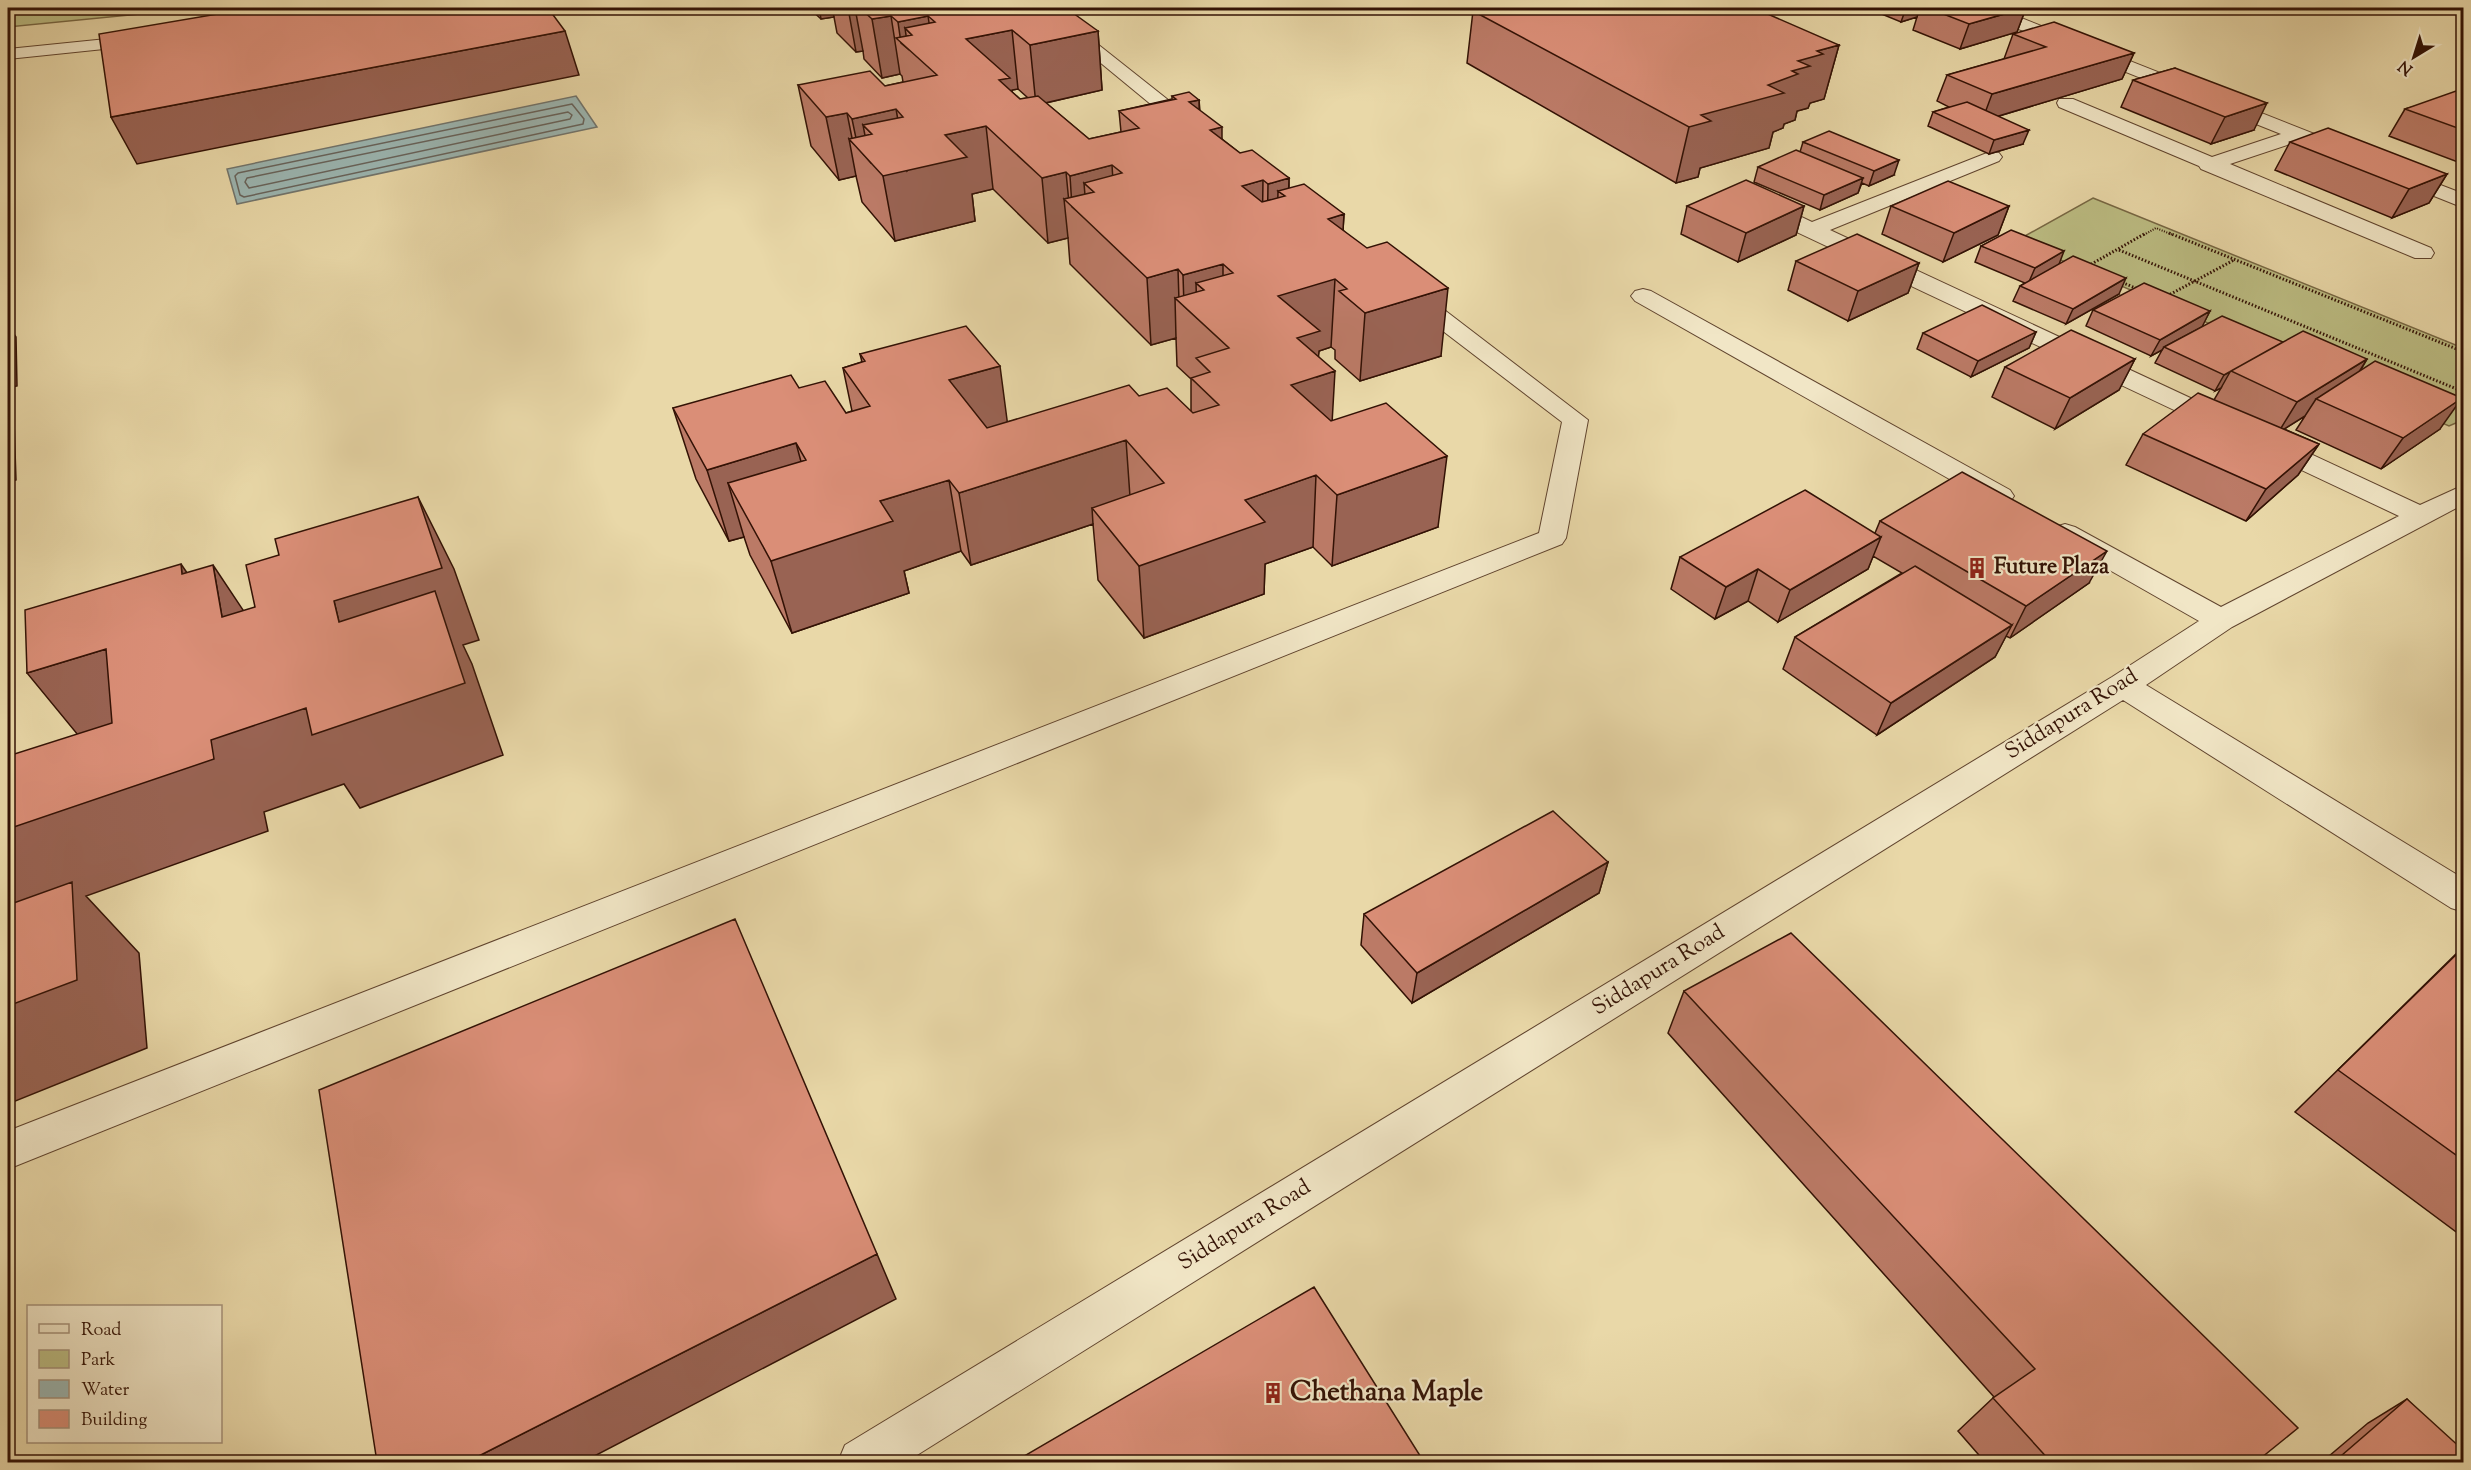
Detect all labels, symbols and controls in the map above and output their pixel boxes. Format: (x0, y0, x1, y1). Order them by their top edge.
north arrow (2384, 27, 2444, 87)
text: N (2394, 54, 2418, 80)
place label: Future Plaza (1994, 552, 2110, 584)
building icon: Future Plaza (1965, 556, 1989, 580)
street label: Siddapura Road (1999, 661, 2145, 769)
street label: Siddapura Road (1586, 917, 1732, 1025)
street label: Siddapura Road (1172, 1172, 1318, 1280)
legend (27, 1305, 222, 1443)
text: Road (81, 1318, 121, 1344)
text: Park (81, 1348, 116, 1374)
place label: Chethana Maple (1290, 1374, 1483, 1413)
text: Water (81, 1378, 130, 1404)
building icon: Chethana Maple (1261, 1381, 1285, 1405)
text: Building (81, 1408, 147, 1434)

